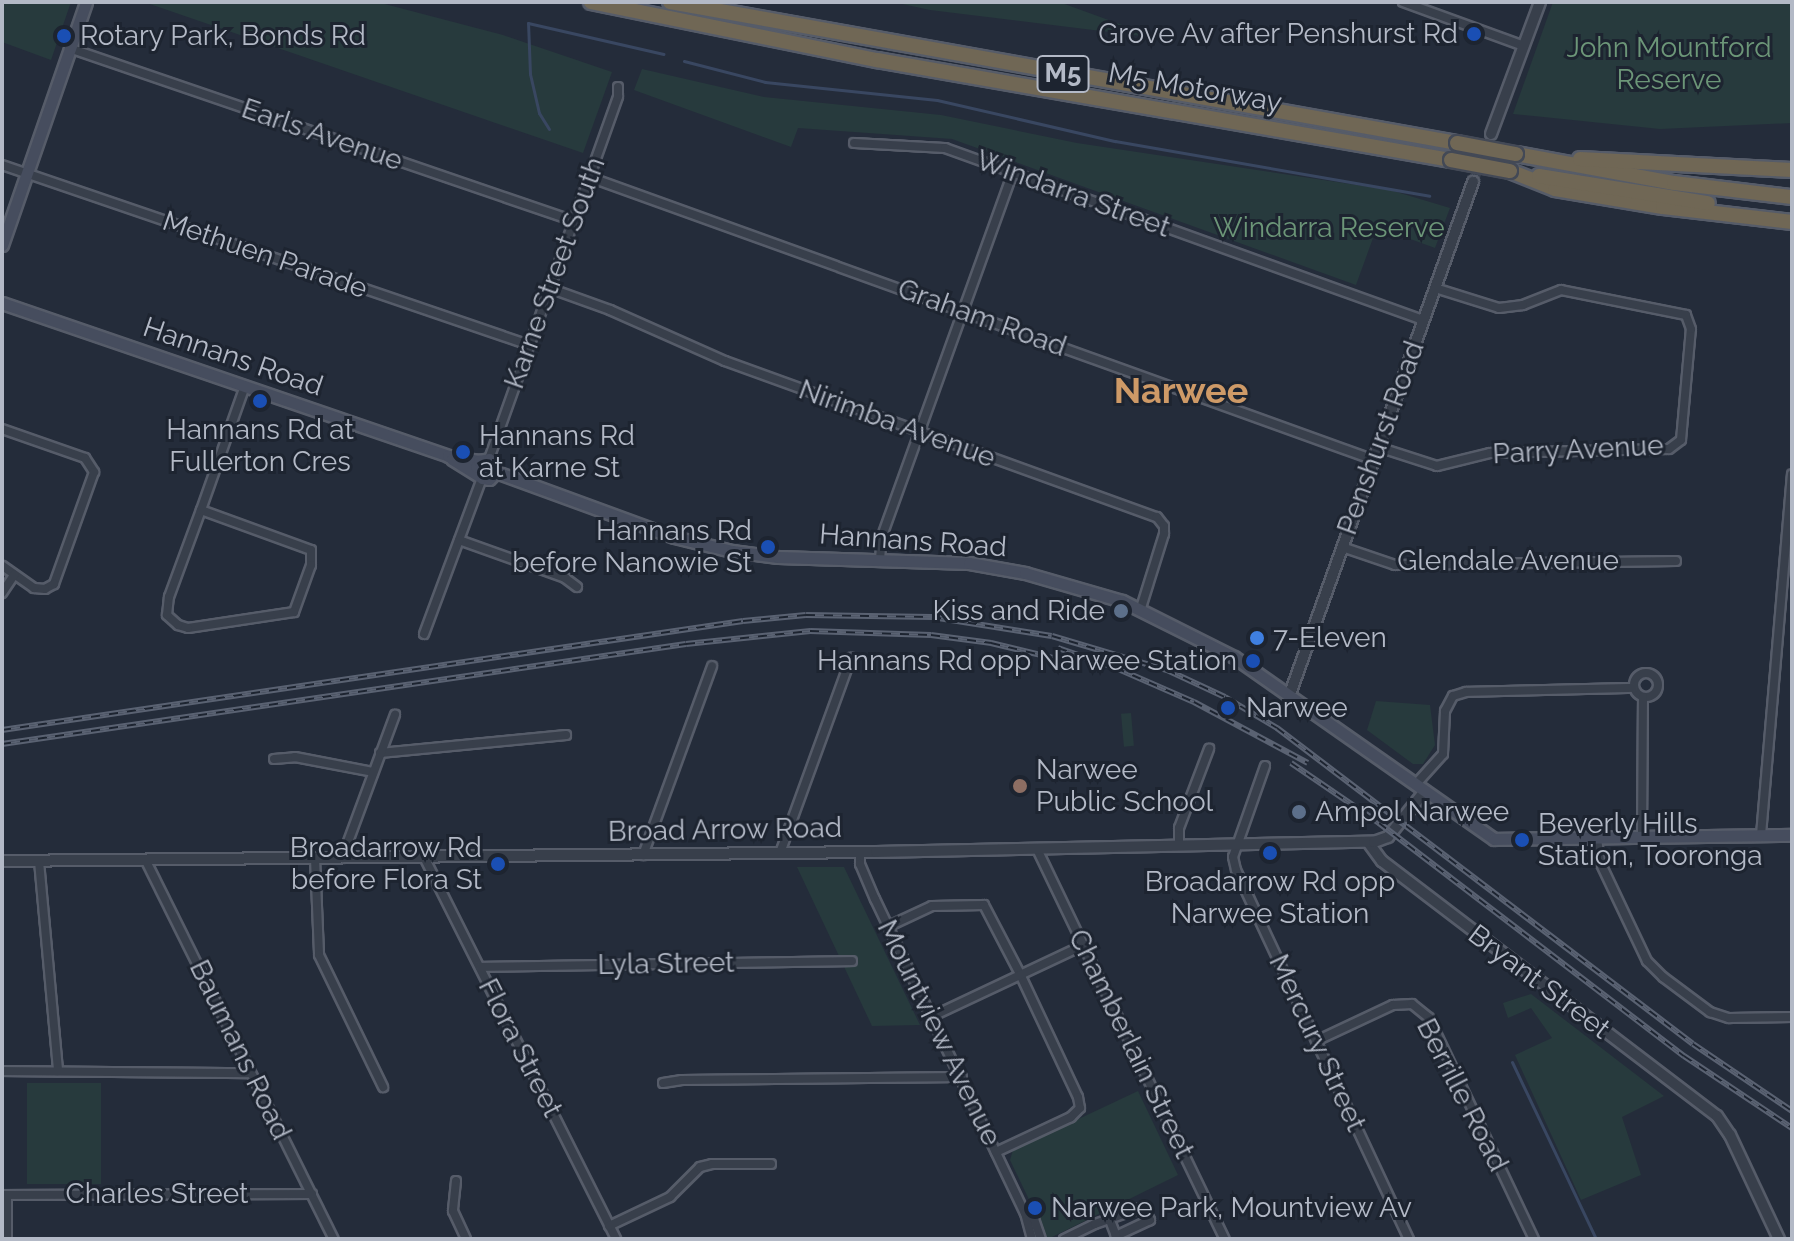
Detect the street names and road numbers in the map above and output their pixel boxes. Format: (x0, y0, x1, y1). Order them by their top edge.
road number: M5 (1035, 52, 1091, 96)
street label: M5 Motorway (1106, 56, 1284, 120)
street label: Earls Avenue (237, 92, 407, 178)
street label: Windarra Street (971, 143, 1175, 245)
street label: Karne Street South (498, 153, 612, 393)
street label: Methuen Parade (158, 204, 372, 306)
street label: Graham Road (893, 272, 1071, 364)
street label: Hannans Road (139, 311, 327, 403)
street label: Penshurst Road (1330, 337, 1432, 539)
street label: Nirimba Avenue (794, 373, 1000, 475)
street label: Parry Avenue (1491, 429, 1665, 471)
street label: Hannans Road (818, 518, 1008, 564)
street label: Glendale Avenue (1397, 544, 1619, 578)
street label: Broad Arrow Road (607, 811, 843, 849)
street label: Mountview Avenue (869, 914, 1009, 1152)
street label: Bryant Street (1461, 918, 1617, 1046)
street label: Chamberlain Street (1061, 924, 1201, 1164)
street label: Lyla Street (597, 946, 735, 982)
street label: Mercury Street (1261, 949, 1373, 1137)
street label: Baumans Road (182, 955, 298, 1145)
street label: Flora Street (471, 973, 569, 1123)
street label: Berrille Road (1409, 1013, 1515, 1177)
street label: Charles Street (66, 1177, 248, 1211)

